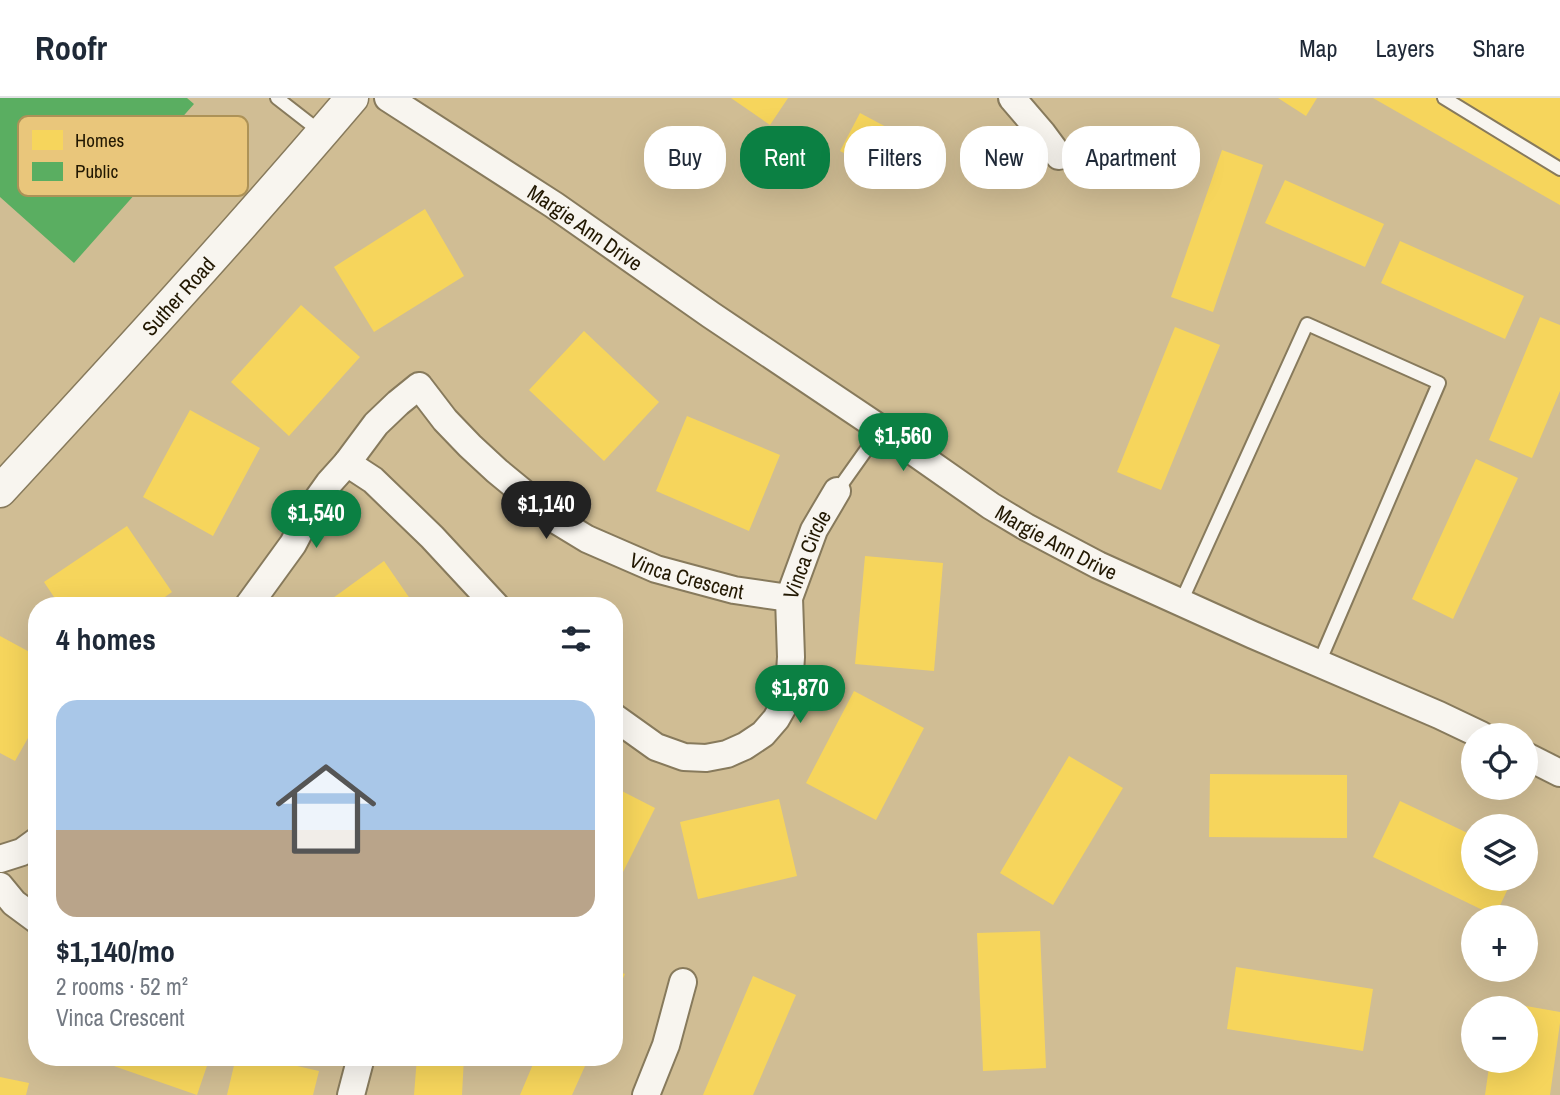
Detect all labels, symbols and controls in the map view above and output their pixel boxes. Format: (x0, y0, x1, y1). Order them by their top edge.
text: Roofr (35, 26, 107, 70)
text: Map (1299, 32, 1337, 64)
text: Layers (1375, 32, 1434, 64)
text: Share (1472, 32, 1525, 64)
legend (18, 116, 248, 196)
chip: Buy (644, 126, 726, 189)
chip: Rent (740, 126, 830, 189)
chip: Filters (844, 126, 946, 189)
chip: New (960, 126, 1048, 189)
chip: Apartment (1062, 126, 1200, 189)
text: Homes (75, 127, 125, 153)
text: Public (75, 158, 119, 184)
street label: Margie Ann Drive (522, 177, 649, 277)
street label: Suther Road (135, 250, 221, 342)
pin: $1,560 (846, 414, 960, 473)
text: $1,560 (874, 420, 932, 451)
pin: $1,140 (489, 482, 603, 541)
text: $1,140 (517, 488, 575, 519)
pin: $1,540 (259, 490, 373, 550)
text: $1,540 (287, 497, 345, 528)
street label: Margie Ann Drive (990, 498, 1122, 586)
street label: Vinca Circle (776, 504, 837, 603)
street label: Vinca Crescent (625, 545, 746, 606)
text: 4 homes (56, 619, 156, 659)
icon: filters (557, 620, 595, 658)
pin: $1,870 (743, 666, 857, 725)
text: $1,870 (771, 672, 829, 703)
map controls (1461, 723, 1538, 1073)
button: locate (1461, 723, 1538, 800)
icon: home (263, 746, 389, 872)
button: layers (1461, 814, 1538, 891)
button: + (1461, 905, 1538, 982)
text: $1,140/mo (56, 931, 175, 971)
text: 2 rooms · 52 m² (56, 971, 188, 1002)
button: − (1461, 996, 1538, 1073)
text: Vinca Crescent (56, 1002, 185, 1033)

